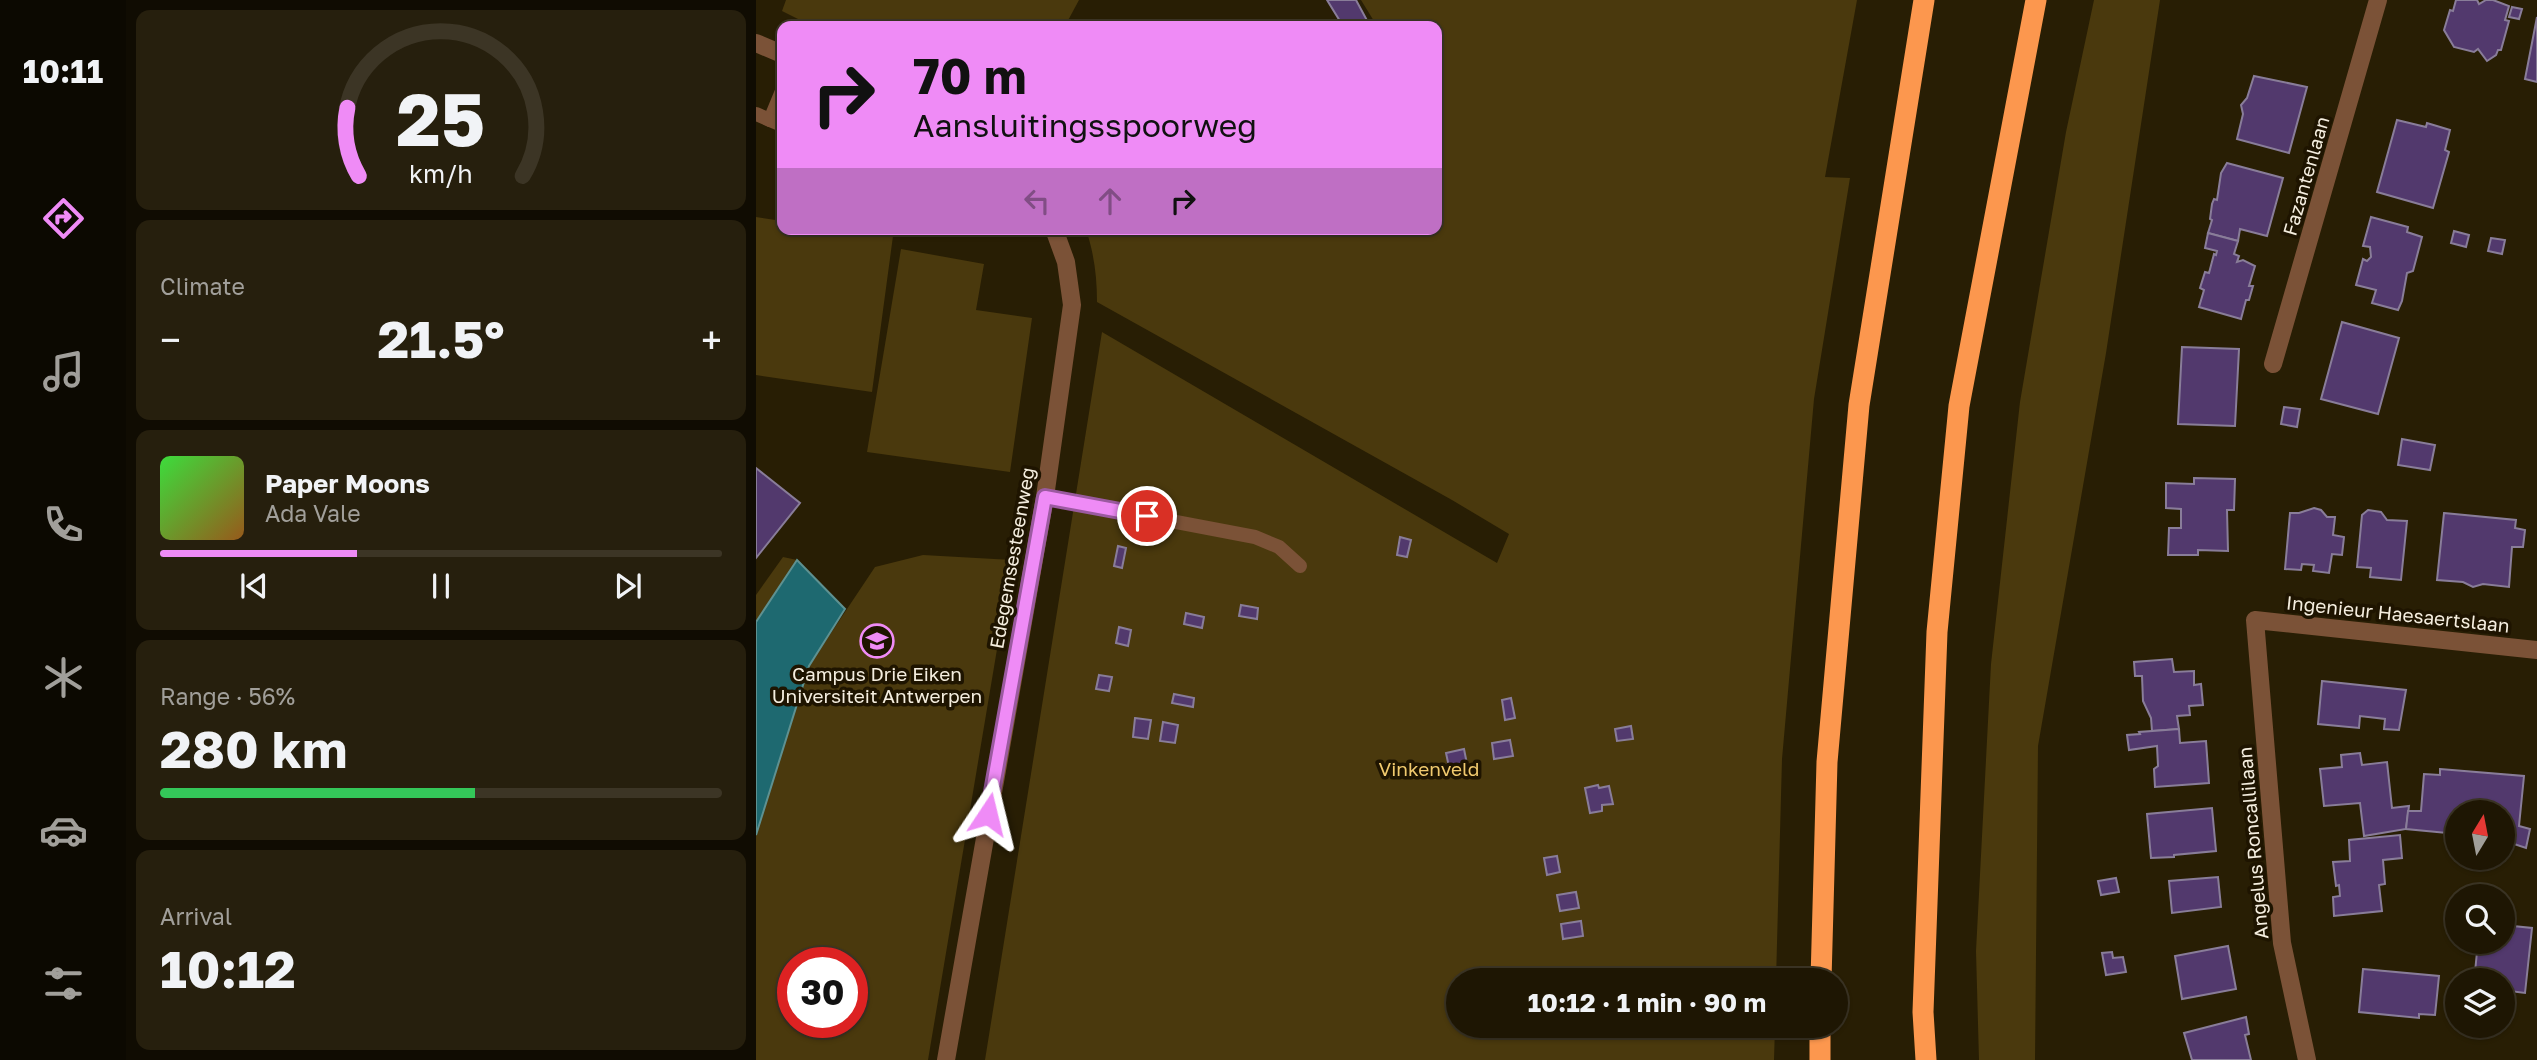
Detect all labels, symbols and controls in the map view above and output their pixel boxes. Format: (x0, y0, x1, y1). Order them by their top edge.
text: 70 m (913, 46, 1027, 105)
icon: right (798, 49, 889, 140)
text: 10:11 (23, 52, 103, 90)
text: 25 (397, 75, 485, 162)
text: Aansluitingsspoorweg (913, 106, 1257, 144)
street label: Fazantenlaan (2277, 114, 2334, 238)
text: km/h (409, 158, 473, 189)
icon: left (1018, 182, 1056, 220)
icon: ahead (1091, 182, 1129, 220)
icon: right (1164, 182, 1202, 220)
icon: directions (39, 194, 88, 243)
text: Climate (160, 272, 245, 300)
text: 21.5° (377, 307, 505, 369)
text: − (160, 317, 181, 362)
text: + (701, 317, 722, 362)
icon: music (39, 347, 88, 396)
street label: Edegemsesteenweg (984, 465, 1039, 650)
text: Paper Moons (265, 468, 430, 499)
pin (1117, 486, 1177, 546)
icon: arrive (1128, 497, 1166, 535)
text: Ada Vale (265, 499, 361, 527)
icon: phone (39, 500, 88, 549)
icon: previous (235, 567, 273, 605)
icon: pause (422, 567, 460, 605)
icon: next (609, 567, 647, 605)
street label: Ingenieur Haesaertslaan (2285, 590, 2511, 637)
school or university icon: Campus Drie Eiken Universiteit Antwerpen (858, 622, 896, 660)
icon: climate (39, 653, 88, 702)
place label: Campus Drie Eiken Universiteit Antwerpen (772, 662, 982, 707)
text: Range · 56% (160, 682, 295, 710)
text: 280 km (160, 717, 347, 779)
street label: Angelus Roncallilaan (2233, 746, 2272, 940)
park label: Vinkenveld (1378, 757, 1480, 780)
position arrow (951, 777, 1025, 851)
north arrow (2445, 800, 2515, 870)
map controls (2445, 800, 2515, 1038)
icon: car (39, 806, 88, 855)
button: search (2445, 884, 2515, 954)
text: Arrival (160, 902, 232, 930)
text: 10:12 (160, 937, 296, 999)
speed limit sign: 30 (777, 947, 868, 1038)
icon: filters (39, 959, 88, 1008)
button: layers (2445, 968, 2515, 1038)
text: 10:12 · 1 min · 90 m (1528, 987, 1766, 1018)

